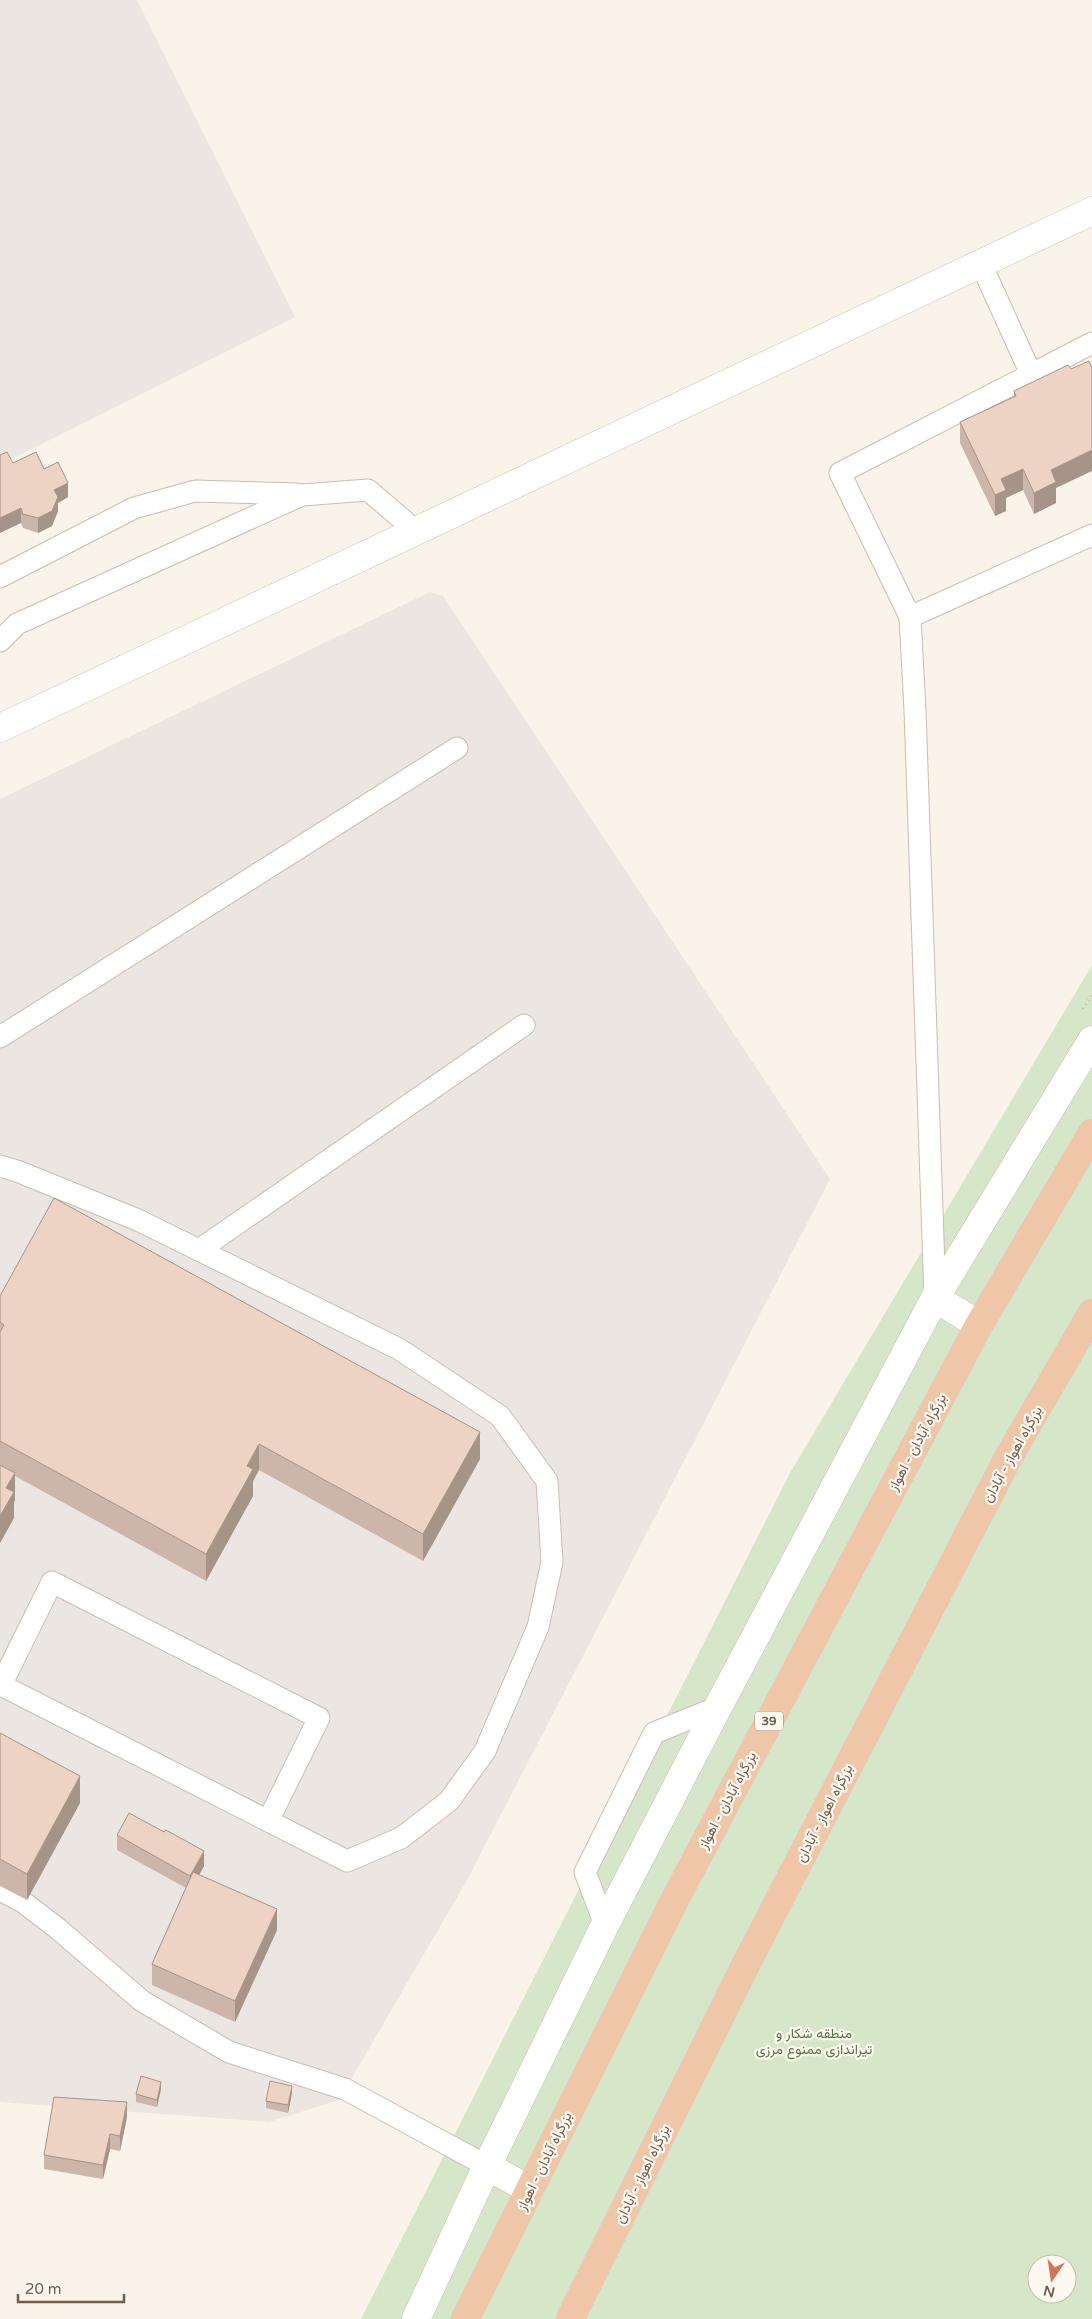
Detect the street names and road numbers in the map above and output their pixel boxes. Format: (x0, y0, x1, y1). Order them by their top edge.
street label: بزرگراه آبادان - اهواز (884, 1391, 950, 1495)
street label: بزرگراه اهواز - آبادان (979, 1403, 1046, 1505)
road number: 39 (755, 1712, 783, 1730)
street label: بزرگراه آبادان - اهواز (694, 1749, 760, 1853)
street label: بزرگراه اهواز - آبادان (792, 1761, 856, 1865)
street label: بزرگراه آبادان - اهواز (513, 2109, 576, 2214)
street label: بزرگراه اهواز - آبادان (611, 2122, 674, 2226)

